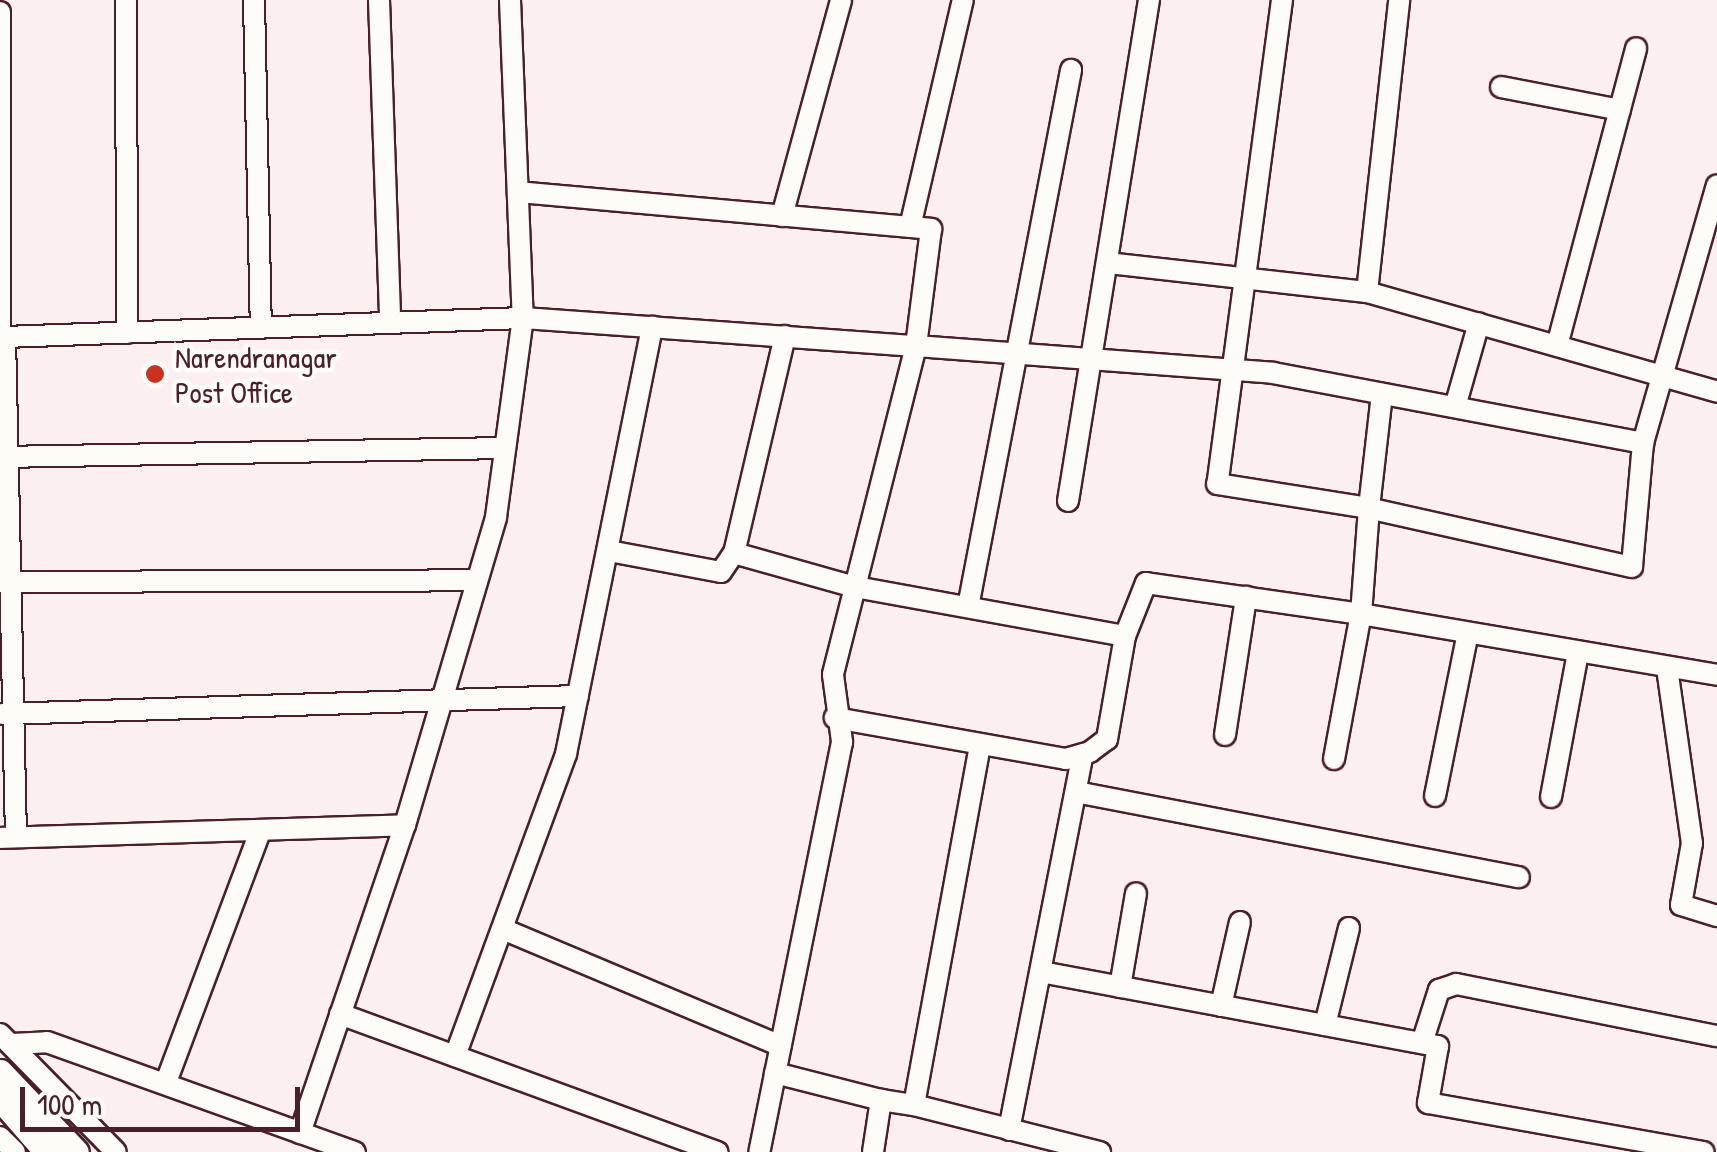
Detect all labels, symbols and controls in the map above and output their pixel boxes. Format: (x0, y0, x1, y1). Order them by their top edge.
place label: Narendranagar Post Office (175, 339, 337, 410)
marker: Narendranagar Post Office (144, 363, 166, 385)
scale bar (25, 1067, 305, 1129)
text: 100 m (37, 1084, 102, 1124)

